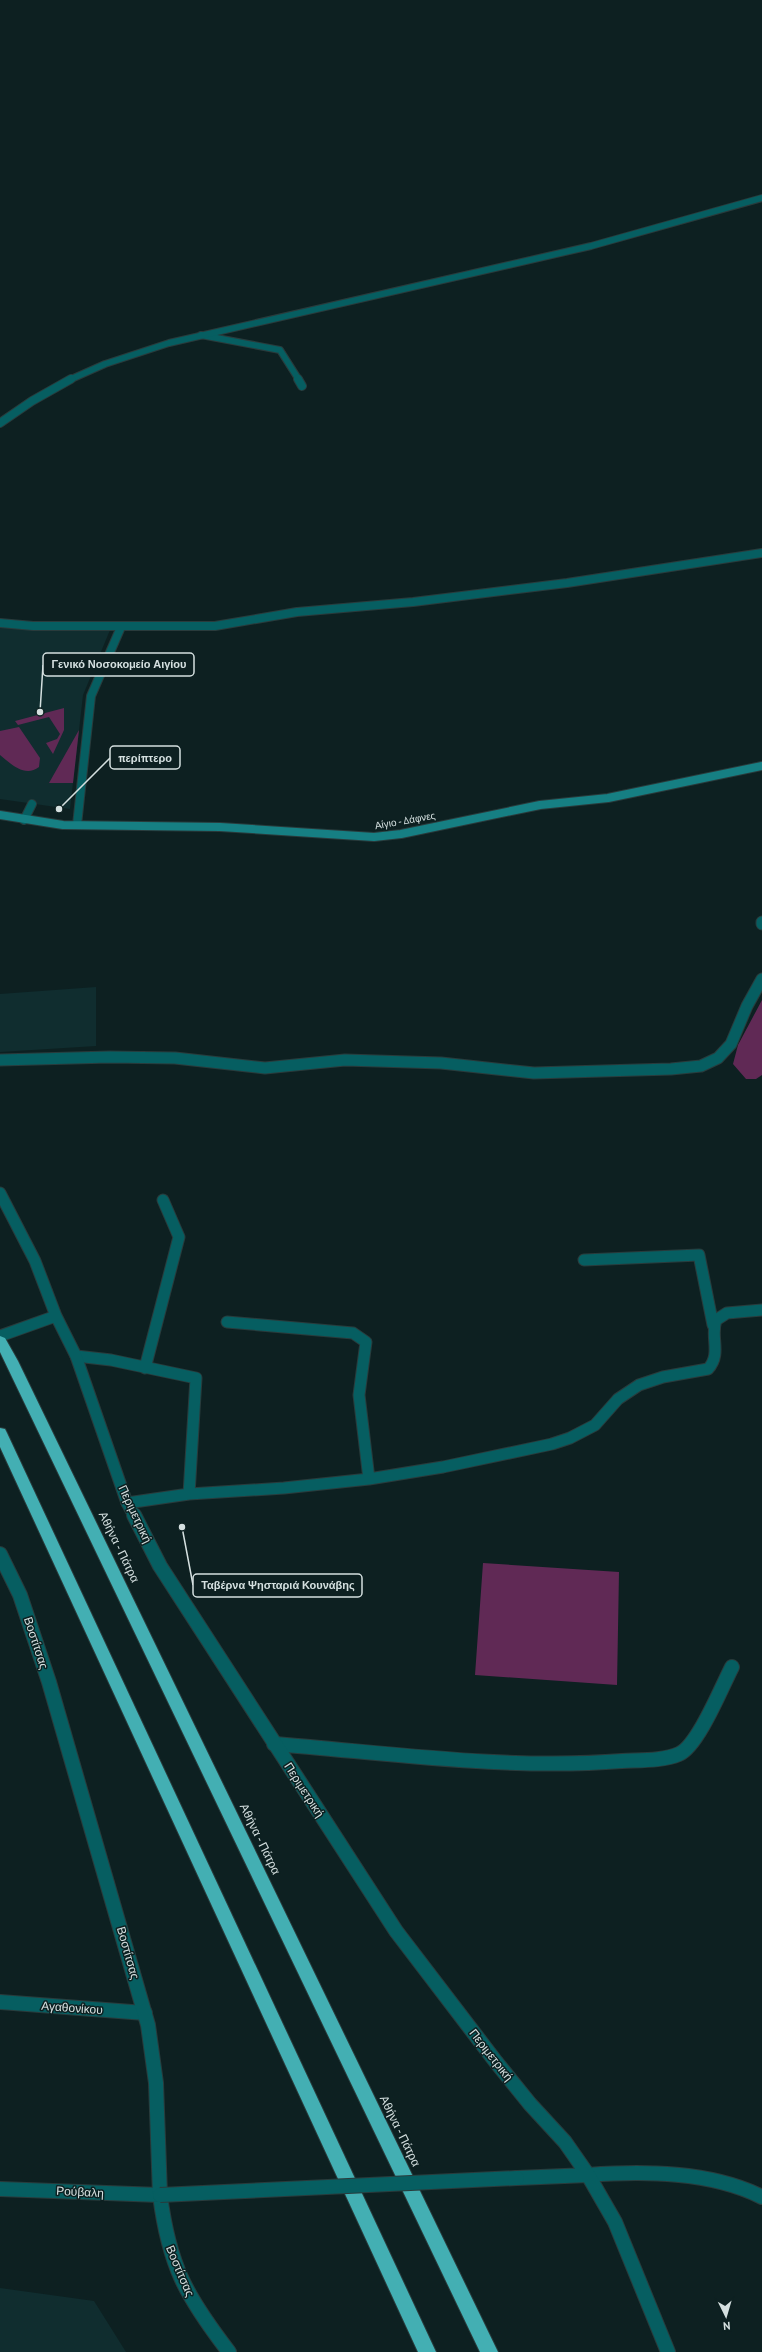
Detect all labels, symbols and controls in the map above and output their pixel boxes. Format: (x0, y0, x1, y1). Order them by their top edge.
callout: Γενικό Νοσοκομείο Αιγίου (43, 653, 194, 676)
text: Γενικό Νοσοκομείο Αιγίου (51, 657, 187, 671)
callout: περίπτερο (110, 746, 180, 769)
text: περίπτερο (118, 751, 172, 765)
street label: Αίγιο - Δάφνες (374, 809, 437, 832)
street label: Περιμετρική (115, 1482, 155, 1545)
street label: Αθήνα - Πάτρα (96, 1509, 143, 1585)
callout: Ταβέρνα Ψησταριά Κουνάβης (193, 1574, 362, 1597)
text: Ταβέρνα Ψησταριά Κουνάβης (201, 1578, 355, 1592)
street label: Βοστίτσας (21, 1615, 52, 1671)
street label: Περιμετρική (281, 1759, 328, 1820)
street label: Αθήνα - Πάτρα (237, 1801, 284, 1877)
street label: Βοστίτσας (114, 1925, 143, 1981)
street label: Αγαθονίκου (41, 1998, 103, 2017)
street label: Περιμετρική (466, 2025, 517, 2084)
street label: Αθήνα - Πάτρα (377, 2093, 424, 2169)
street label: Ρούβαλη (56, 2183, 104, 2200)
street label: Βοστίτσας (163, 2243, 198, 2299)
north arrow (706, 2296, 746, 2336)
text: N (723, 2319, 731, 2333)

